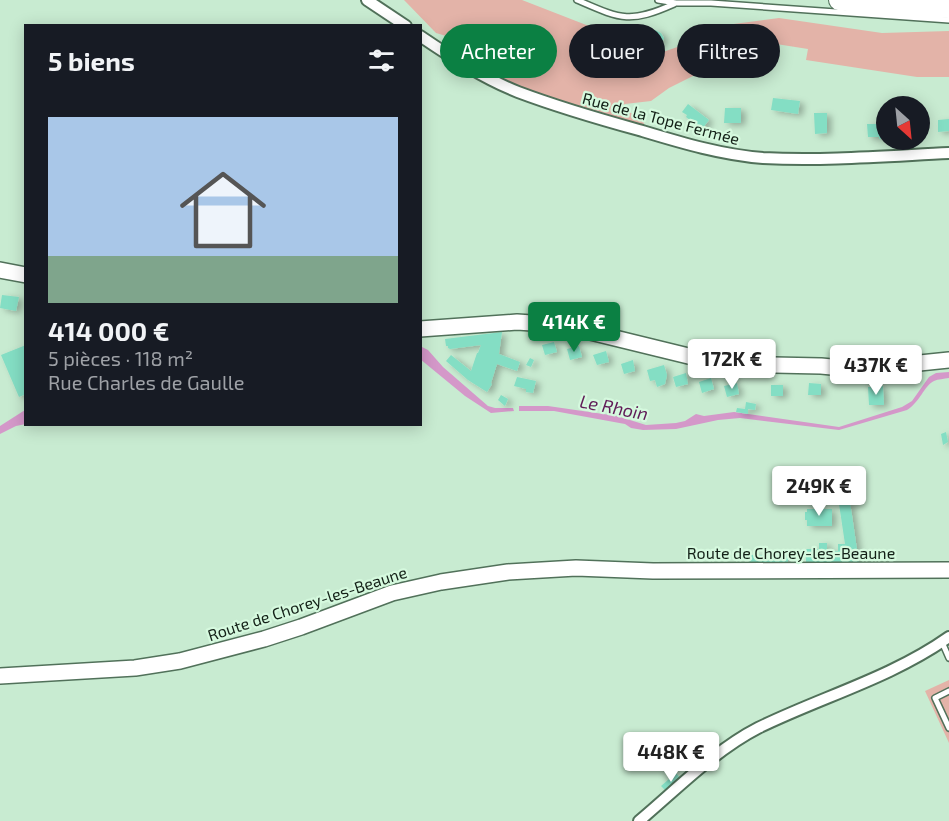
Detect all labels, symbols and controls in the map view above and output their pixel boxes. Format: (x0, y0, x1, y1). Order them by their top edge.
chip: Acheter (440, 24, 557, 78)
chip: Louer (569, 24, 665, 78)
chip: Filtres (677, 24, 780, 78)
icon: filters (365, 44, 398, 77)
text: 5 biens (48, 45, 135, 76)
street label: Rue de la Tope Fermée (580, 88, 742, 148)
north arrow (876, 96, 930, 150)
map controls (876, 96, 930, 150)
icon: home (169, 156, 277, 264)
pin: 414K € (525, 302, 623, 353)
text: 414K € (542, 309, 606, 333)
text: 414 000 € (48, 315, 170, 346)
pin: 172K € (683, 339, 781, 390)
pin: 437K € (827, 345, 925, 396)
text: 5 pièces · 118 m² (48, 346, 193, 370)
text: 172K € (702, 346, 762, 370)
text: 437K € (844, 352, 908, 376)
text: Rue Charles de Gaulle (48, 370, 245, 394)
water label: Le Rhoin (578, 390, 650, 424)
pin: 249K € (770, 466, 868, 517)
text: 249K € (786, 473, 852, 497)
street label: Route de Chorey-les-Beaune (687, 543, 895, 562)
street label: Route de Chorey-les-Beaune (205, 562, 409, 644)
pin: 448K € (622, 732, 720, 783)
text: 448K € (637, 739, 705, 763)

